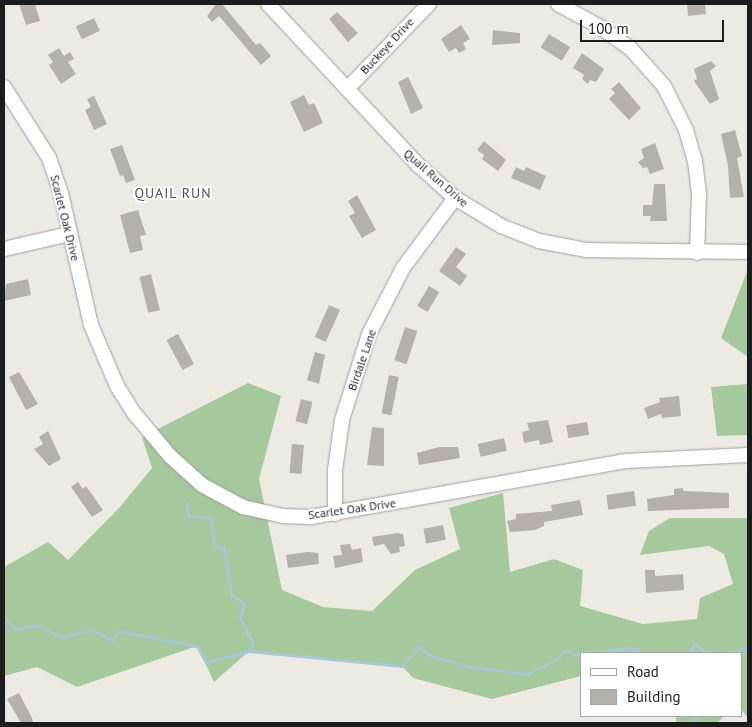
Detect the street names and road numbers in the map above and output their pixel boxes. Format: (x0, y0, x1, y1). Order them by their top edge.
street label: Buckeye Drive (357, 15, 417, 77)
street label: Quail Run Drive (401, 146, 471, 210)
street label: Scarlet Oak Drive (47, 173, 83, 263)
street label: Birdale Lane (345, 327, 379, 393)
street label: Scarlet Oak Drive (307, 496, 397, 522)

